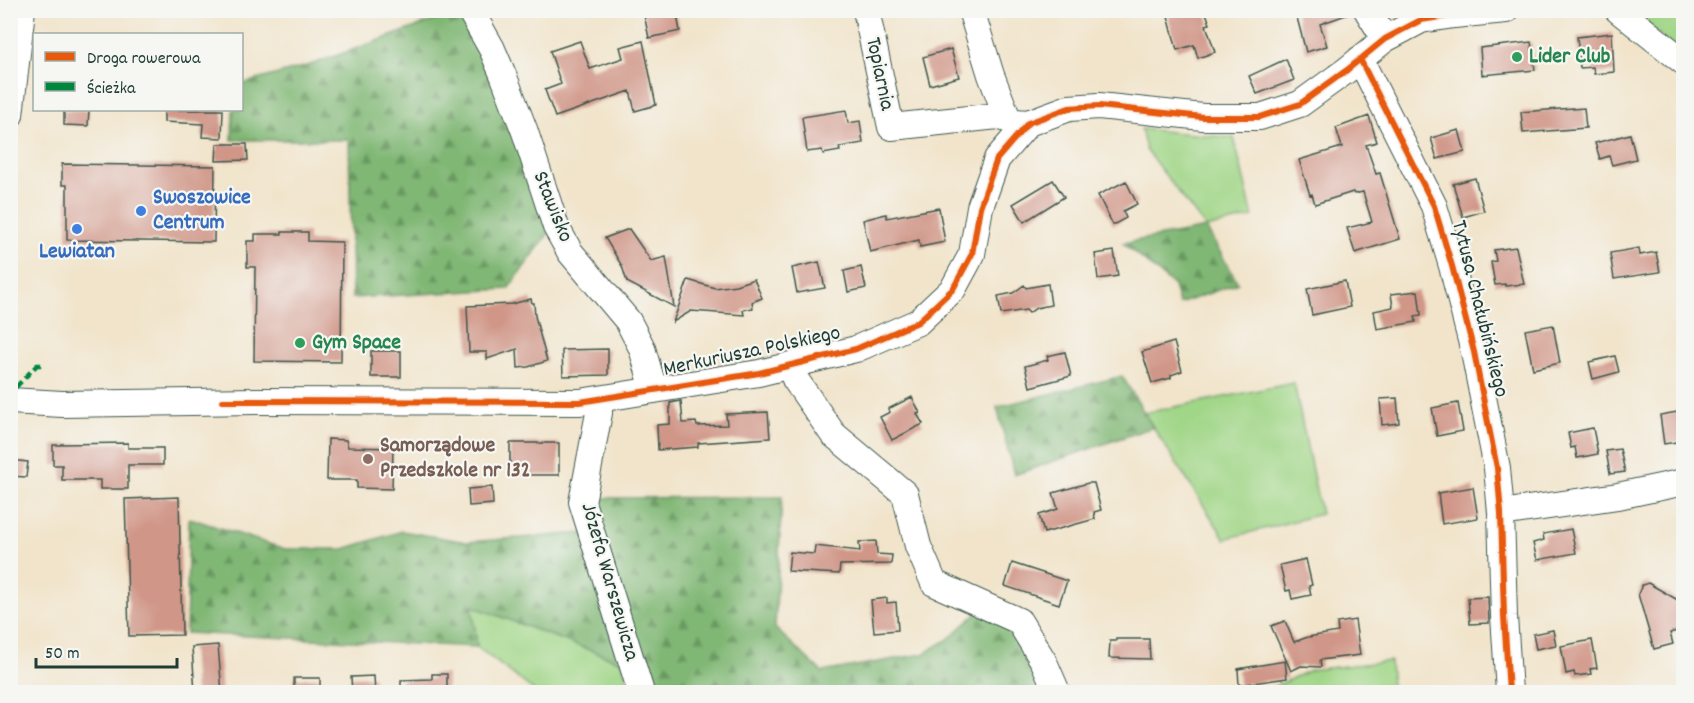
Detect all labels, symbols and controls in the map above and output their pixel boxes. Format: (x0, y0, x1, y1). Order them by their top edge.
legend (33, 33, 243, 111)
street label: Topiarnia (856, 35, 902, 114)
place label: Lider Club (1529, 42, 1611, 73)
text: Droga rowerowa (87, 47, 201, 72)
marker: Lider Club (1510, 50, 1524, 64)
text: Ścieżka (87, 77, 136, 102)
street label: Stawisko (524, 167, 580, 247)
place label: Swoszowice Centrum (153, 183, 251, 239)
marker: Swoszowice Centrum (134, 204, 148, 218)
street label: Tytusa Chałubińskiego (1442, 217, 1516, 401)
marker: Lewiatan (70, 222, 84, 236)
place label: Lewiatan (39, 237, 115, 268)
street label: Merkuriusza Polskiego (661, 318, 843, 386)
place label: Gym Space (312, 328, 401, 359)
marker: Gym Space (293, 336, 307, 350)
place label: Samorządowe Przedszkole nr 132 (380, 431, 530, 487)
marker: Samorządowe Przedszkole nr 132 (361, 452, 375, 466)
street label: Józefa Warszewicza (572, 499, 647, 665)
scale bar (36, 631, 177, 669)
text: 50 m (45, 642, 80, 667)

